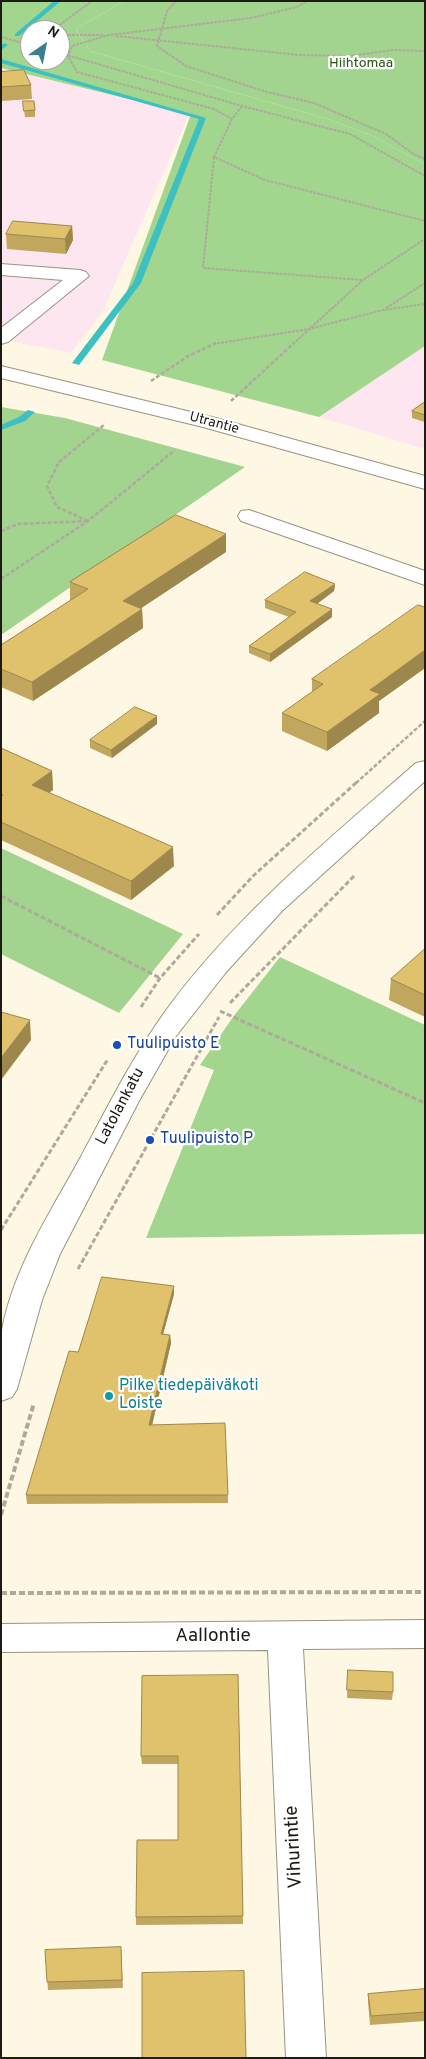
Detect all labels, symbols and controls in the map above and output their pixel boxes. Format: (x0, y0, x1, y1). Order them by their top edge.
north arrow (20, 20, 70, 70)
text: N (44, 23, 62, 43)
park label: Hiihtomaa (329, 56, 393, 72)
street label: Utrantie (187, 409, 241, 439)
place label: Tuulipuisto E (127, 1035, 220, 1055)
marker: Tuulipuisto E (111, 1039, 123, 1051)
street label: Latolankatu (93, 1065, 149, 1149)
place label: Tuulipuisto P (160, 1130, 253, 1150)
marker: Tuulipuisto P (144, 1134, 156, 1146)
place label: Pilke tiedepäiväkoti Loiste (119, 1377, 259, 1415)
marker: Pilke tiedepäiväkoti Loiste (103, 1390, 115, 1402)
street label: Aallontie (175, 1626, 251, 1648)
street label: Vihurintie (281, 1805, 309, 1889)

